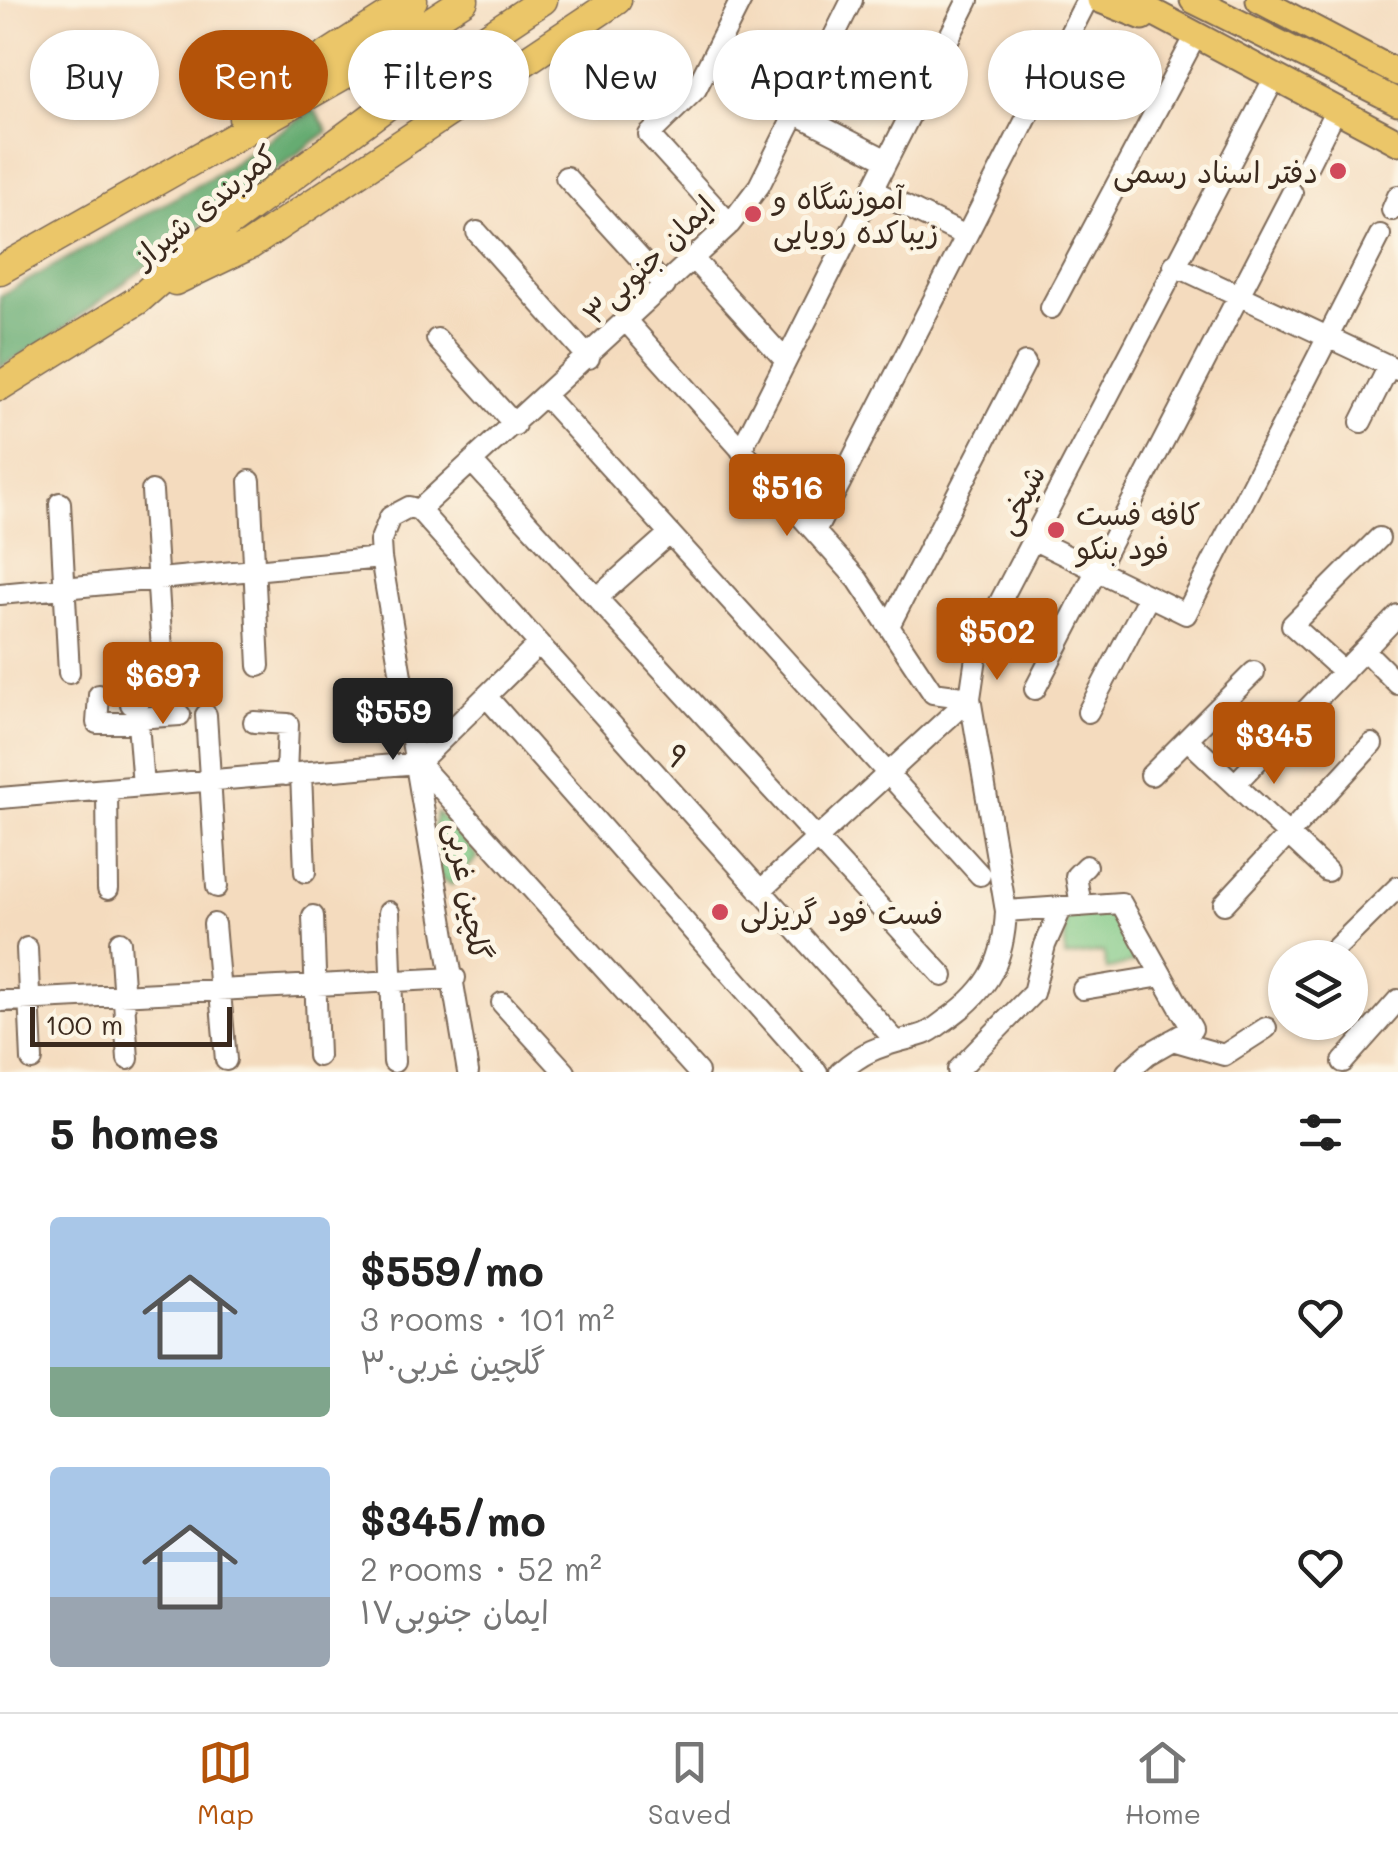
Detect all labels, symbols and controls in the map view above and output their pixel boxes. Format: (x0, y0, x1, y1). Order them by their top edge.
chip: Buy (30, 30, 159, 120)
chip: Rent (179, 30, 328, 120)
chip: Filters (348, 30, 529, 120)
chip: New (549, 30, 693, 120)
chip: Apartment (713, 30, 968, 120)
chip: House (988, 30, 1162, 120)
street label: کمربندی شیراز (122, 135, 284, 277)
place label: دفتر اسناد رسمی (1113, 151, 1318, 192)
marker: دفتر اسناد رسمی (1327, 160, 1349, 182)
place label: آموزشگاه و زیباکده رویایی (771, 177, 939, 252)
street label: ایمان جنوبی۳ (573, 186, 724, 334)
marker: آموزشگاه و زیباکده رویایی (742, 203, 764, 225)
pin: $516 (728, 454, 846, 539)
street label: شیخی (985, 457, 1054, 541)
text: $516 (751, 465, 823, 507)
place label: کافه فست فود بنکو (1074, 493, 1201, 568)
marker: کافه فست فود بنکو (1045, 519, 1067, 541)
pin: $502 (938, 598, 1056, 683)
text: $502 (959, 609, 1035, 651)
pin: $697 (104, 642, 222, 727)
text: $697 (125, 653, 201, 695)
pin: $559 (334, 678, 452, 763)
text: $559 (355, 689, 431, 731)
pin: $345 (1215, 702, 1333, 787)
text: $345 (1235, 713, 1313, 755)
street label: ۹ (657, 735, 699, 775)
street label: گلچین غربی (437, 819, 502, 963)
place label: فست فود گریزلی (740, 892, 943, 933)
marker: فست فود گریزلی (709, 901, 731, 923)
map controls (1268, 940, 1368, 1040)
button: layers (1268, 940, 1368, 1040)
scale bar (30, 1002, 232, 1046)
text: 100 m (45, 1006, 123, 1042)
text: 5 homes (50, 1105, 219, 1160)
icon: filters (1293, 1105, 1348, 1160)
text: $559/mo (360, 1242, 544, 1297)
icon: home (130, 1257, 250, 1377)
icon: heart (1293, 1290, 1348, 1345)
text: 3 rooms · 101 m² (360, 1297, 615, 1339)
text: گلچین غربی۳۰ (360, 1340, 546, 1382)
text: $345/mo (360, 1492, 546, 1547)
icon: home (130, 1507, 250, 1627)
icon: heart (1293, 1540, 1348, 1595)
text: 2 rooms · 52 m² (360, 1547, 602, 1589)
text: ایمان جنوبی۱۷ (360, 1590, 549, 1632)
tab: Map (197, 1735, 254, 1831)
tab: Saved (648, 1735, 731, 1831)
tab: Home (1125, 1735, 1201, 1831)

